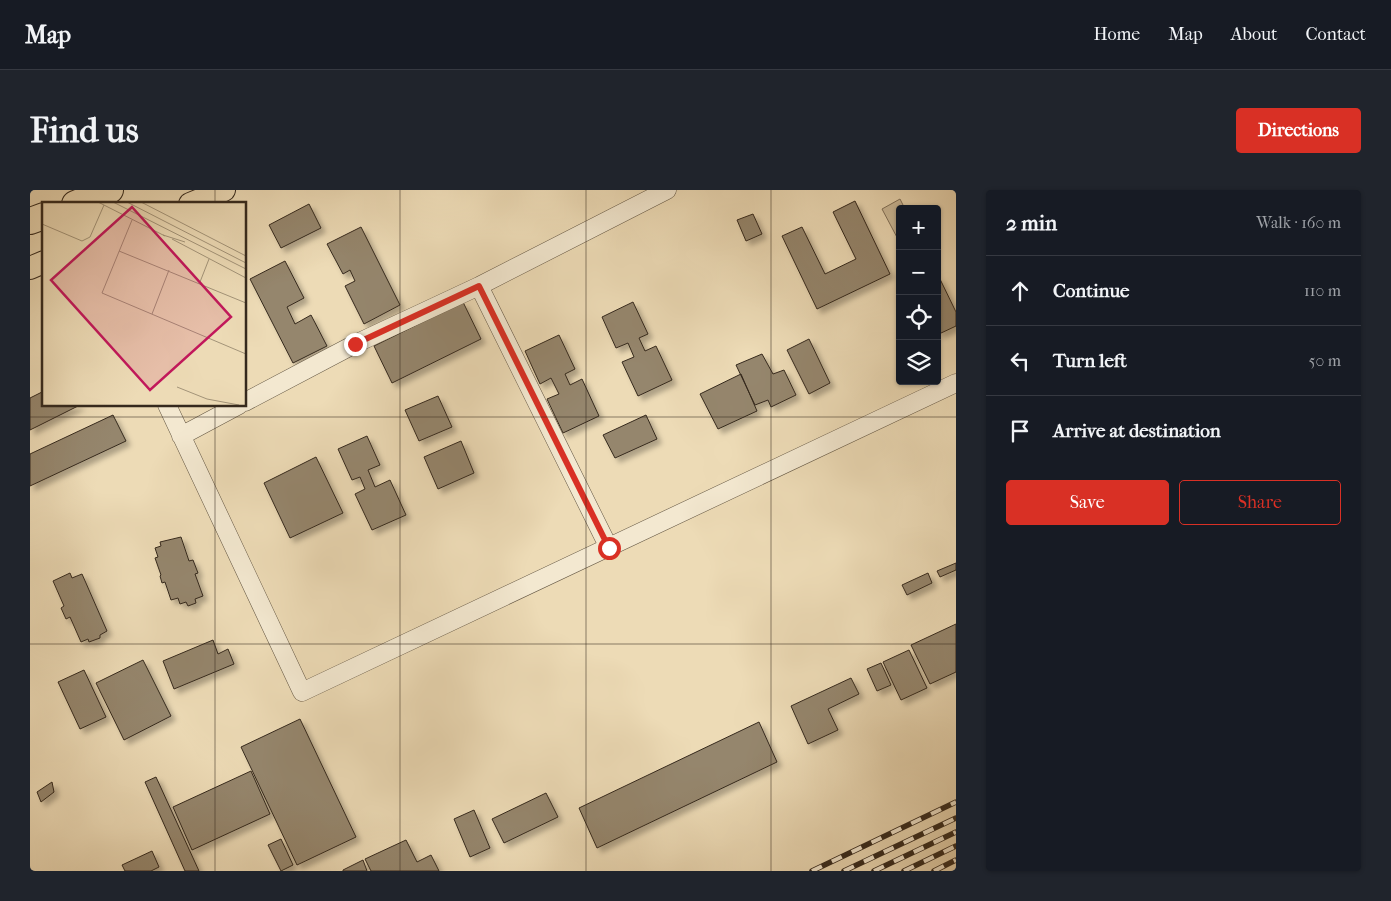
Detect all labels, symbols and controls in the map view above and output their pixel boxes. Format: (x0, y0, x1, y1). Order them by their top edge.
text: Map (25, 21, 71, 49)
text: Home (1093, 24, 1140, 45)
text: Map (1168, 24, 1203, 45)
text: About (1231, 24, 1277, 45)
text: Contact (1305, 24, 1366, 45)
button: Directions (1236, 108, 1361, 153)
text: Find us (30, 110, 139, 151)
inset map (42, 202, 246, 406)
map controls (896, 205, 941, 385)
button: + (896, 205, 941, 250)
text: 2 min (1006, 211, 1057, 235)
text: Walk · 160 m (1256, 213, 1341, 232)
button: − (896, 250, 941, 295)
icon: ahead (1006, 277, 1034, 305)
text: Continue (1053, 280, 1129, 302)
text: 110 m (1304, 281, 1341, 300)
button: locate (896, 295, 941, 340)
route end (344, 333, 367, 356)
button: layers (896, 340, 941, 385)
icon: left (1006, 347, 1034, 375)
text: Turn left (1053, 350, 1127, 372)
text: 50 m (1309, 351, 1341, 370)
icon: arrive (1006, 417, 1034, 445)
text: Arrive at destination (1053, 420, 1221, 442)
button: Save (1006, 480, 1169, 525)
button: Share (1179, 480, 1341, 525)
route start (598, 537, 621, 560)

